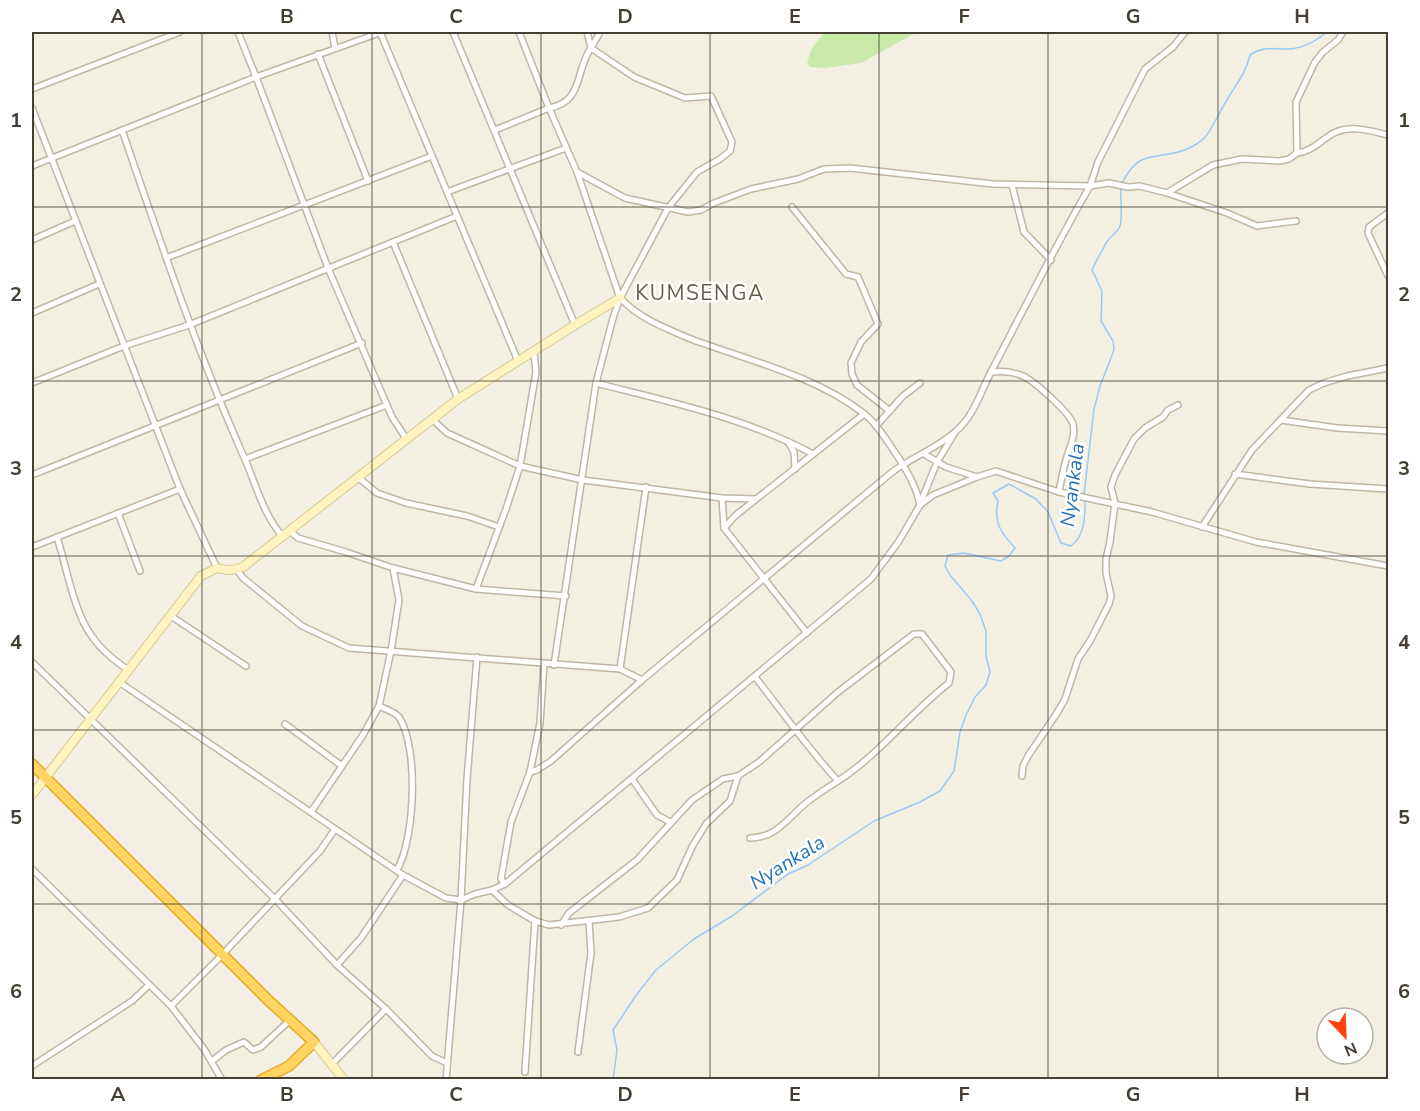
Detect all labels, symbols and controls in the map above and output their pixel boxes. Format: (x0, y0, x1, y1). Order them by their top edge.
text: A (111, 3, 126, 30)
text: B (280, 3, 294, 30)
text: C (449, 3, 463, 30)
text: D (617, 3, 633, 30)
text: E (789, 3, 801, 30)
text: F (958, 3, 970, 30)
text: G (1126, 3, 1140, 30)
text: H (1294, 3, 1310, 30)
text: 1 (10, 107, 22, 134)
text: 1 (1398, 107, 1410, 134)
district label: KUMSENGA (635, 279, 765, 307)
text: 2 (10, 281, 22, 308)
text: 2 (1398, 281, 1410, 308)
water label: Nyankala (1054, 442, 1091, 528)
text: 3 (10, 455, 22, 482)
text: 3 (1398, 455, 1410, 482)
text: 4 (10, 629, 22, 656)
text: 4 (1398, 629, 1410, 656)
text: 5 (10, 804, 22, 831)
text: 5 (1398, 804, 1410, 831)
water label: Nyankala (745, 829, 830, 896)
text: 6 (10, 978, 22, 1005)
text: 6 (1398, 978, 1410, 1005)
north arrow (1315, 1006, 1375, 1066)
text: N (1341, 1036, 1360, 1061)
text: A (111, 1081, 126, 1108)
text: B (280, 1081, 294, 1108)
text: C (449, 1081, 463, 1108)
text: D (617, 1081, 633, 1108)
text: E (789, 1081, 801, 1108)
text: F (958, 1081, 970, 1108)
text: G (1126, 1081, 1140, 1108)
text: H (1294, 1081, 1310, 1108)

